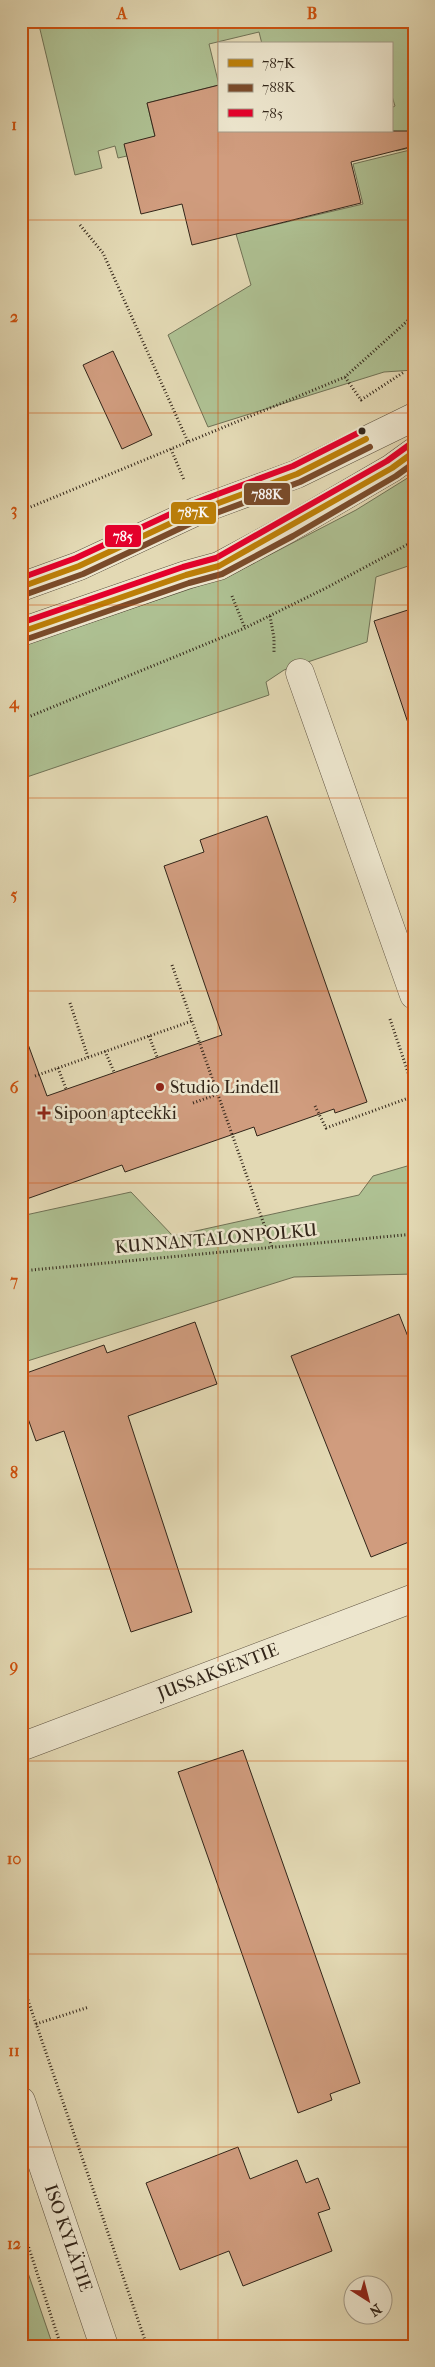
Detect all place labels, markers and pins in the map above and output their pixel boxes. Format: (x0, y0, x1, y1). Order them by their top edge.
unlabelled marker (357, 426, 367, 436)
place label: Studio Lindell (170, 1077, 279, 1098)
marker: Studio Lindell (154, 1081, 166, 1093)
place label: Sipoon apteekki (54, 1103, 178, 1124)
marker: Sipoon apteekki (38, 1107, 50, 1119)

